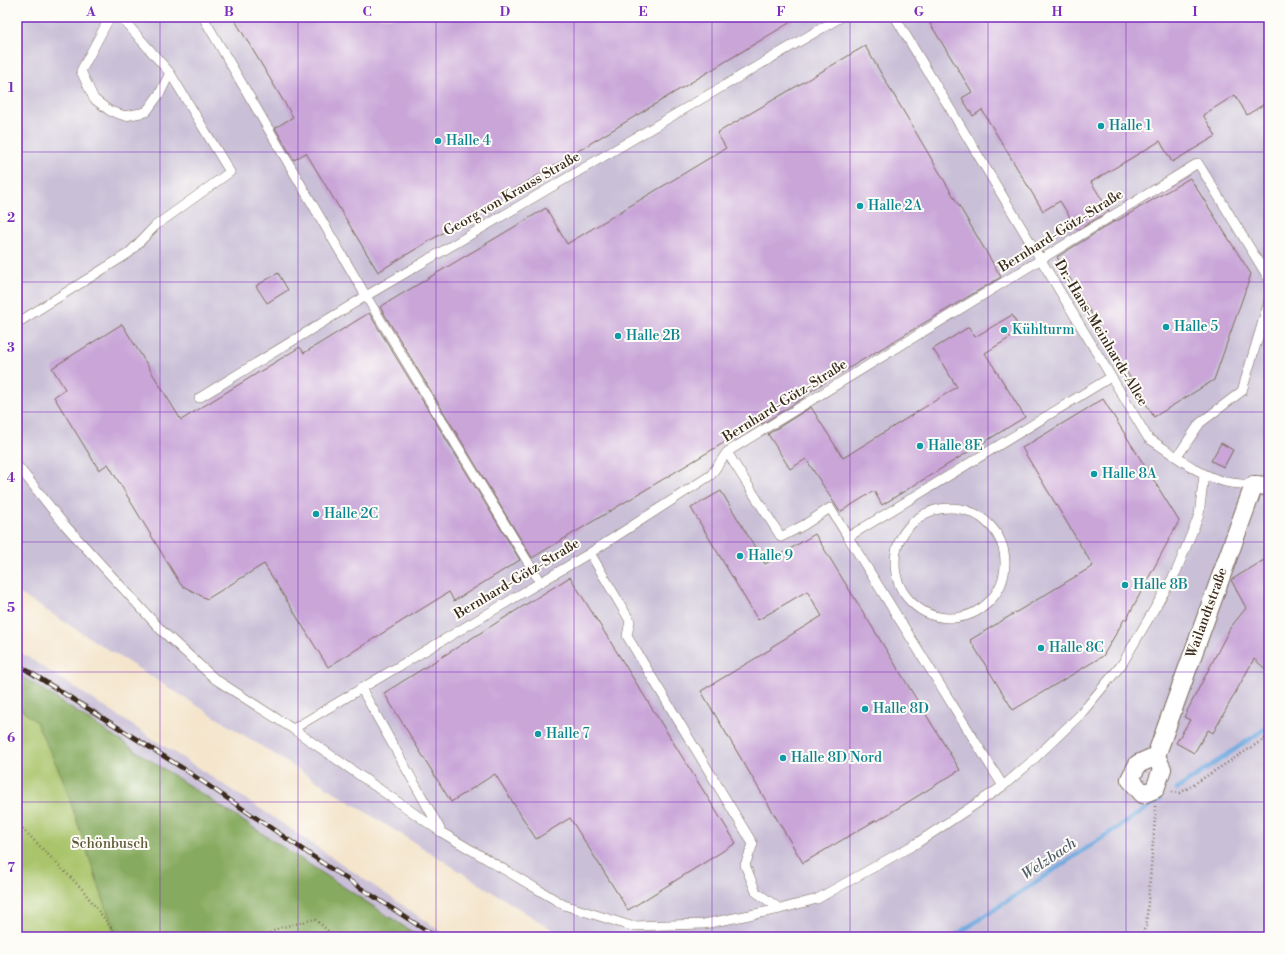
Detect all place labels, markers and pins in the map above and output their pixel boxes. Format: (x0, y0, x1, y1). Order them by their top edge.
place label: Halle 1 (1109, 117, 1152, 135)
marker: Halle 1 (1096, 121, 1106, 131)
place label: Halle 4 (446, 132, 491, 150)
marker: Halle 4 (433, 136, 443, 146)
place label: Halle 2A (868, 197, 923, 215)
marker: Halle 2A (855, 201, 865, 211)
place label: Halle 5 (1174, 318, 1219, 336)
place label: Kühlturm (1012, 321, 1074, 339)
marker: Halle 5 (1161, 322, 1171, 332)
marker: Kühlturm (999, 325, 1009, 335)
place label: Halle 2B (626, 327, 680, 345)
marker: Halle 2B (613, 331, 623, 341)
place label: Halle 8E (928, 437, 983, 455)
marker: Halle 8E (915, 441, 925, 451)
place label: Halle 8A (1102, 465, 1157, 483)
marker: Halle 8A (1089, 469, 1099, 479)
place label: Halle 2C (324, 505, 378, 523)
marker: Halle 2C (311, 509, 321, 519)
place label: Halle 9 (748, 547, 793, 565)
marker: Halle 9 (735, 551, 745, 561)
place label: Halle 8B (1133, 576, 1188, 594)
marker: Halle 8B (1120, 580, 1130, 590)
place label: Halle 8C (1049, 639, 1104, 657)
marker: Halle 8C (1036, 643, 1046, 653)
place label: Halle 8D (873, 700, 929, 718)
marker: Halle 8D (860, 704, 870, 714)
place label: Halle 7 (546, 725, 590, 743)
marker: Halle 7 (533, 729, 543, 739)
place label: Halle 8D Nord (791, 749, 882, 767)
marker: Halle 8D Nord (778, 753, 788, 763)

